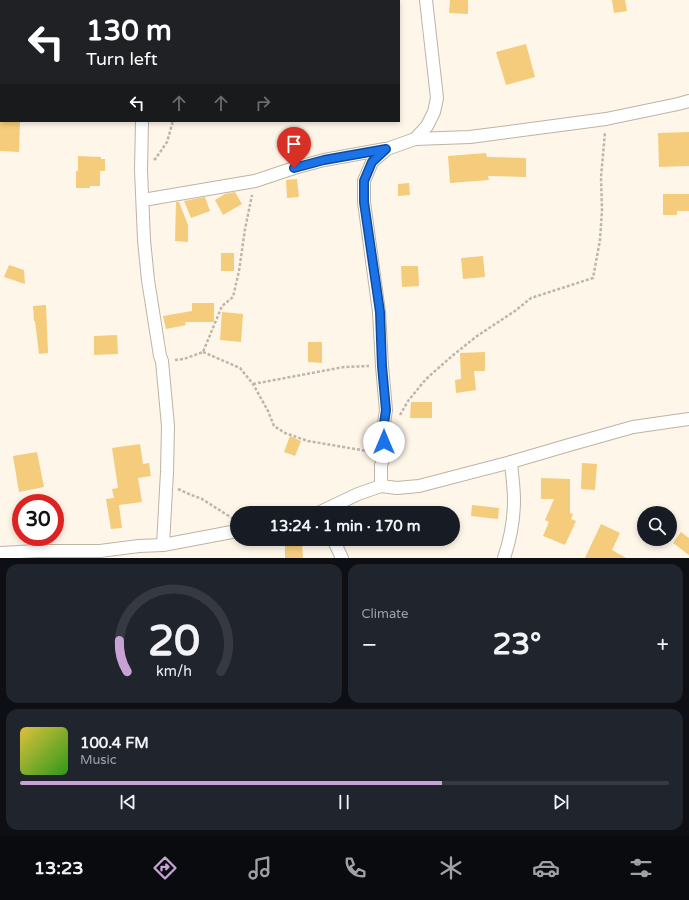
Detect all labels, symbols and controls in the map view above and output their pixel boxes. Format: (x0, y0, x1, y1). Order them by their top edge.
text: 130 m (86, 14, 172, 48)
icon: left (20, 16, 72, 68)
text: Turn left (86, 48, 158, 70)
icon: left (126, 92, 148, 114)
icon: ahead (168, 92, 190, 114)
icon: ahead (210, 92, 232, 114)
icon: right (252, 92, 274, 114)
pin (277, 127, 311, 168)
icon: arrive (283, 133, 305, 155)
position arrow (363, 421, 405, 463)
speed limit sign: 30 (12, 494, 64, 546)
map controls (637, 506, 677, 546)
button: search (637, 506, 677, 546)
text: 13:24 · 1 min · 170 m (270, 517, 420, 535)
text: Climate (362, 606, 408, 622)
text: 20 (148, 616, 200, 666)
text: 23° (492, 626, 541, 663)
text: − (362, 632, 377, 658)
text: + (657, 632, 669, 658)
text: km/h (156, 662, 192, 679)
text: 100.4 FM (80, 734, 149, 752)
text: Music (80, 752, 117, 768)
icon: previous (117, 791, 139, 813)
icon: pause (333, 791, 355, 813)
icon: next (550, 791, 572, 813)
icon: directions (151, 854, 179, 882)
icon: music (246, 854, 274, 882)
icon: phone (341, 854, 369, 882)
icon: climate (437, 854, 465, 882)
icon: car (532, 854, 560, 882)
icon: filters (627, 854, 655, 882)
text: 13:23 (34, 857, 84, 879)

